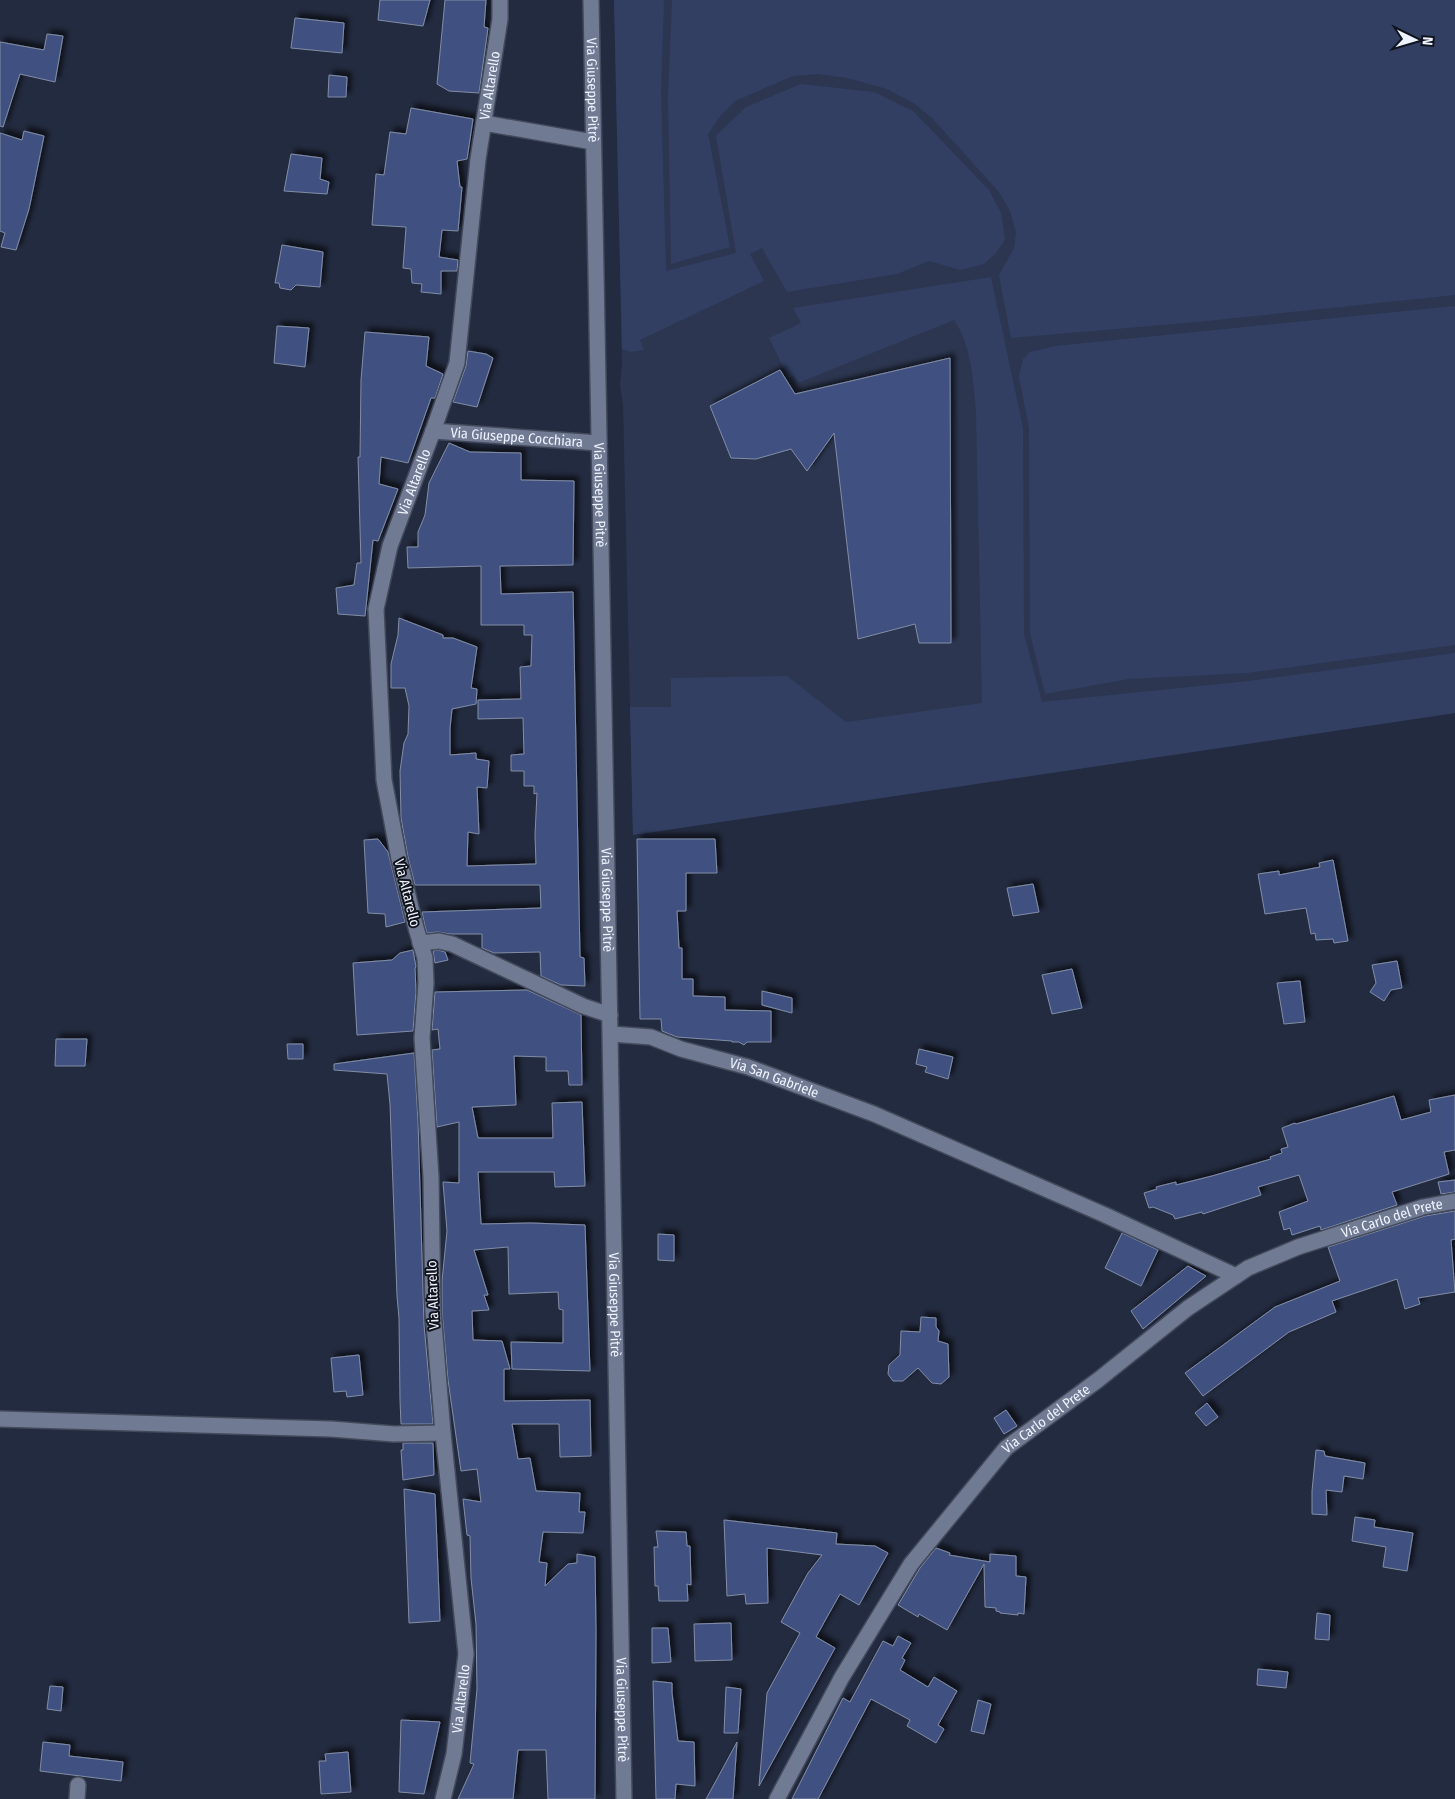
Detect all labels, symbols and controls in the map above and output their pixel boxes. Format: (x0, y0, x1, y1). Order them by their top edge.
north arrow (1390, 15, 1440, 65)
text: N (1419, 36, 1436, 46)
street label: Via Giuseppe Pitrè (583, 38, 602, 143)
street label: Via Altarello (476, 50, 503, 121)
street label: Via Giuseppe Cocchiara (450, 424, 584, 450)
street label: Via Giuseppe Pitrè (591, 442, 610, 547)
street label: Via Altarello (394, 446, 434, 517)
street label: Via Giuseppe Pitrè (598, 847, 617, 952)
street label: Via Altarello (390, 857, 424, 929)
street label: Via San Gabriele (728, 1054, 821, 1101)
street label: Via Carlo del Prete (1339, 1195, 1444, 1241)
street label: Via Giuseppe Pitrè (605, 1252, 624, 1357)
street label: Via Altarello (423, 1260, 443, 1330)
street label: Via Carlo del Prete (998, 1381, 1093, 1457)
street label: Via Giuseppe Pitrè (613, 1657, 632, 1762)
street label: Via Altarello (448, 1663, 473, 1734)

